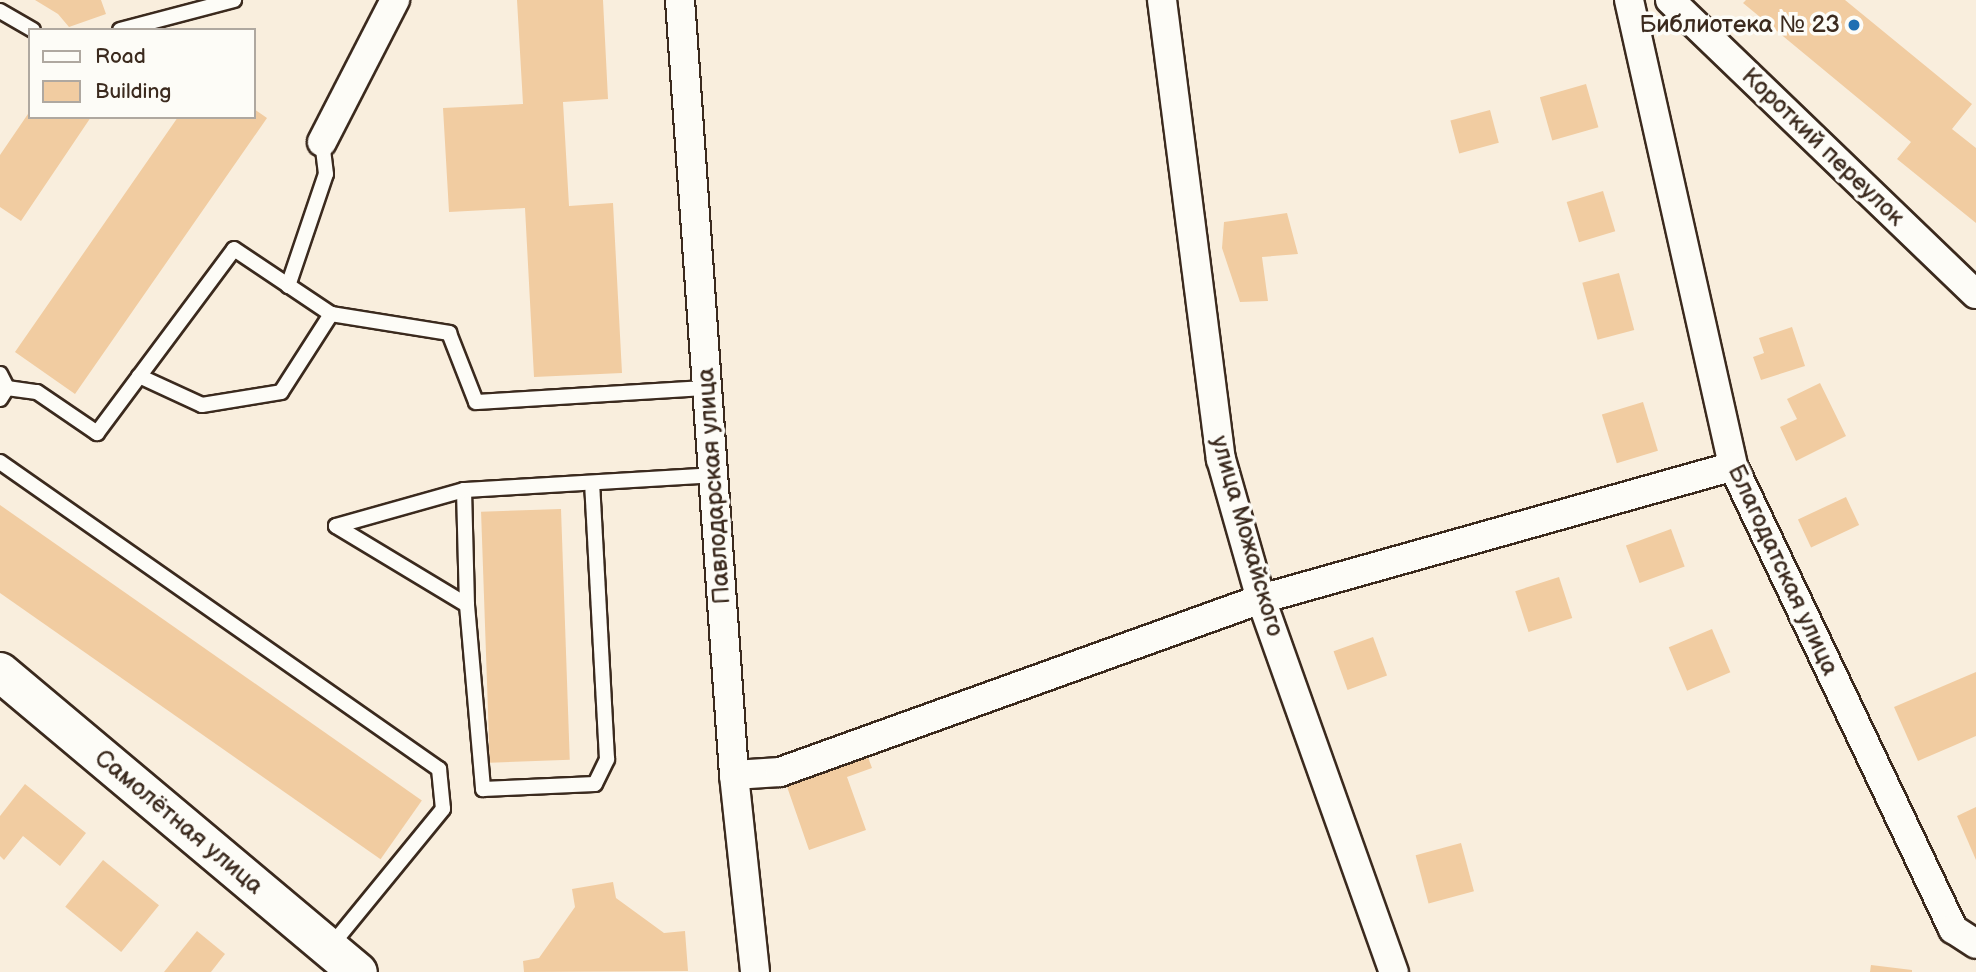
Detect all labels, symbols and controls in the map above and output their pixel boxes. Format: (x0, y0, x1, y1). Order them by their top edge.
place label: Библиотека № 23 (1640, 11, 1840, 39)
marker: Библиотека № 23 (1846, 17, 1862, 33)
legend (28, 28, 256, 119)
text: Road (95, 44, 146, 69)
street label: Короткий переулок (1736, 62, 1910, 232)
text: Building (95, 79, 171, 104)
street label: Павлодарская улица (691, 367, 737, 605)
street label: улица Можайского (1205, 432, 1289, 640)
street label: Благодатская улица (1722, 460, 1844, 680)
street label: Самолётная улица (89, 743, 269, 901)

